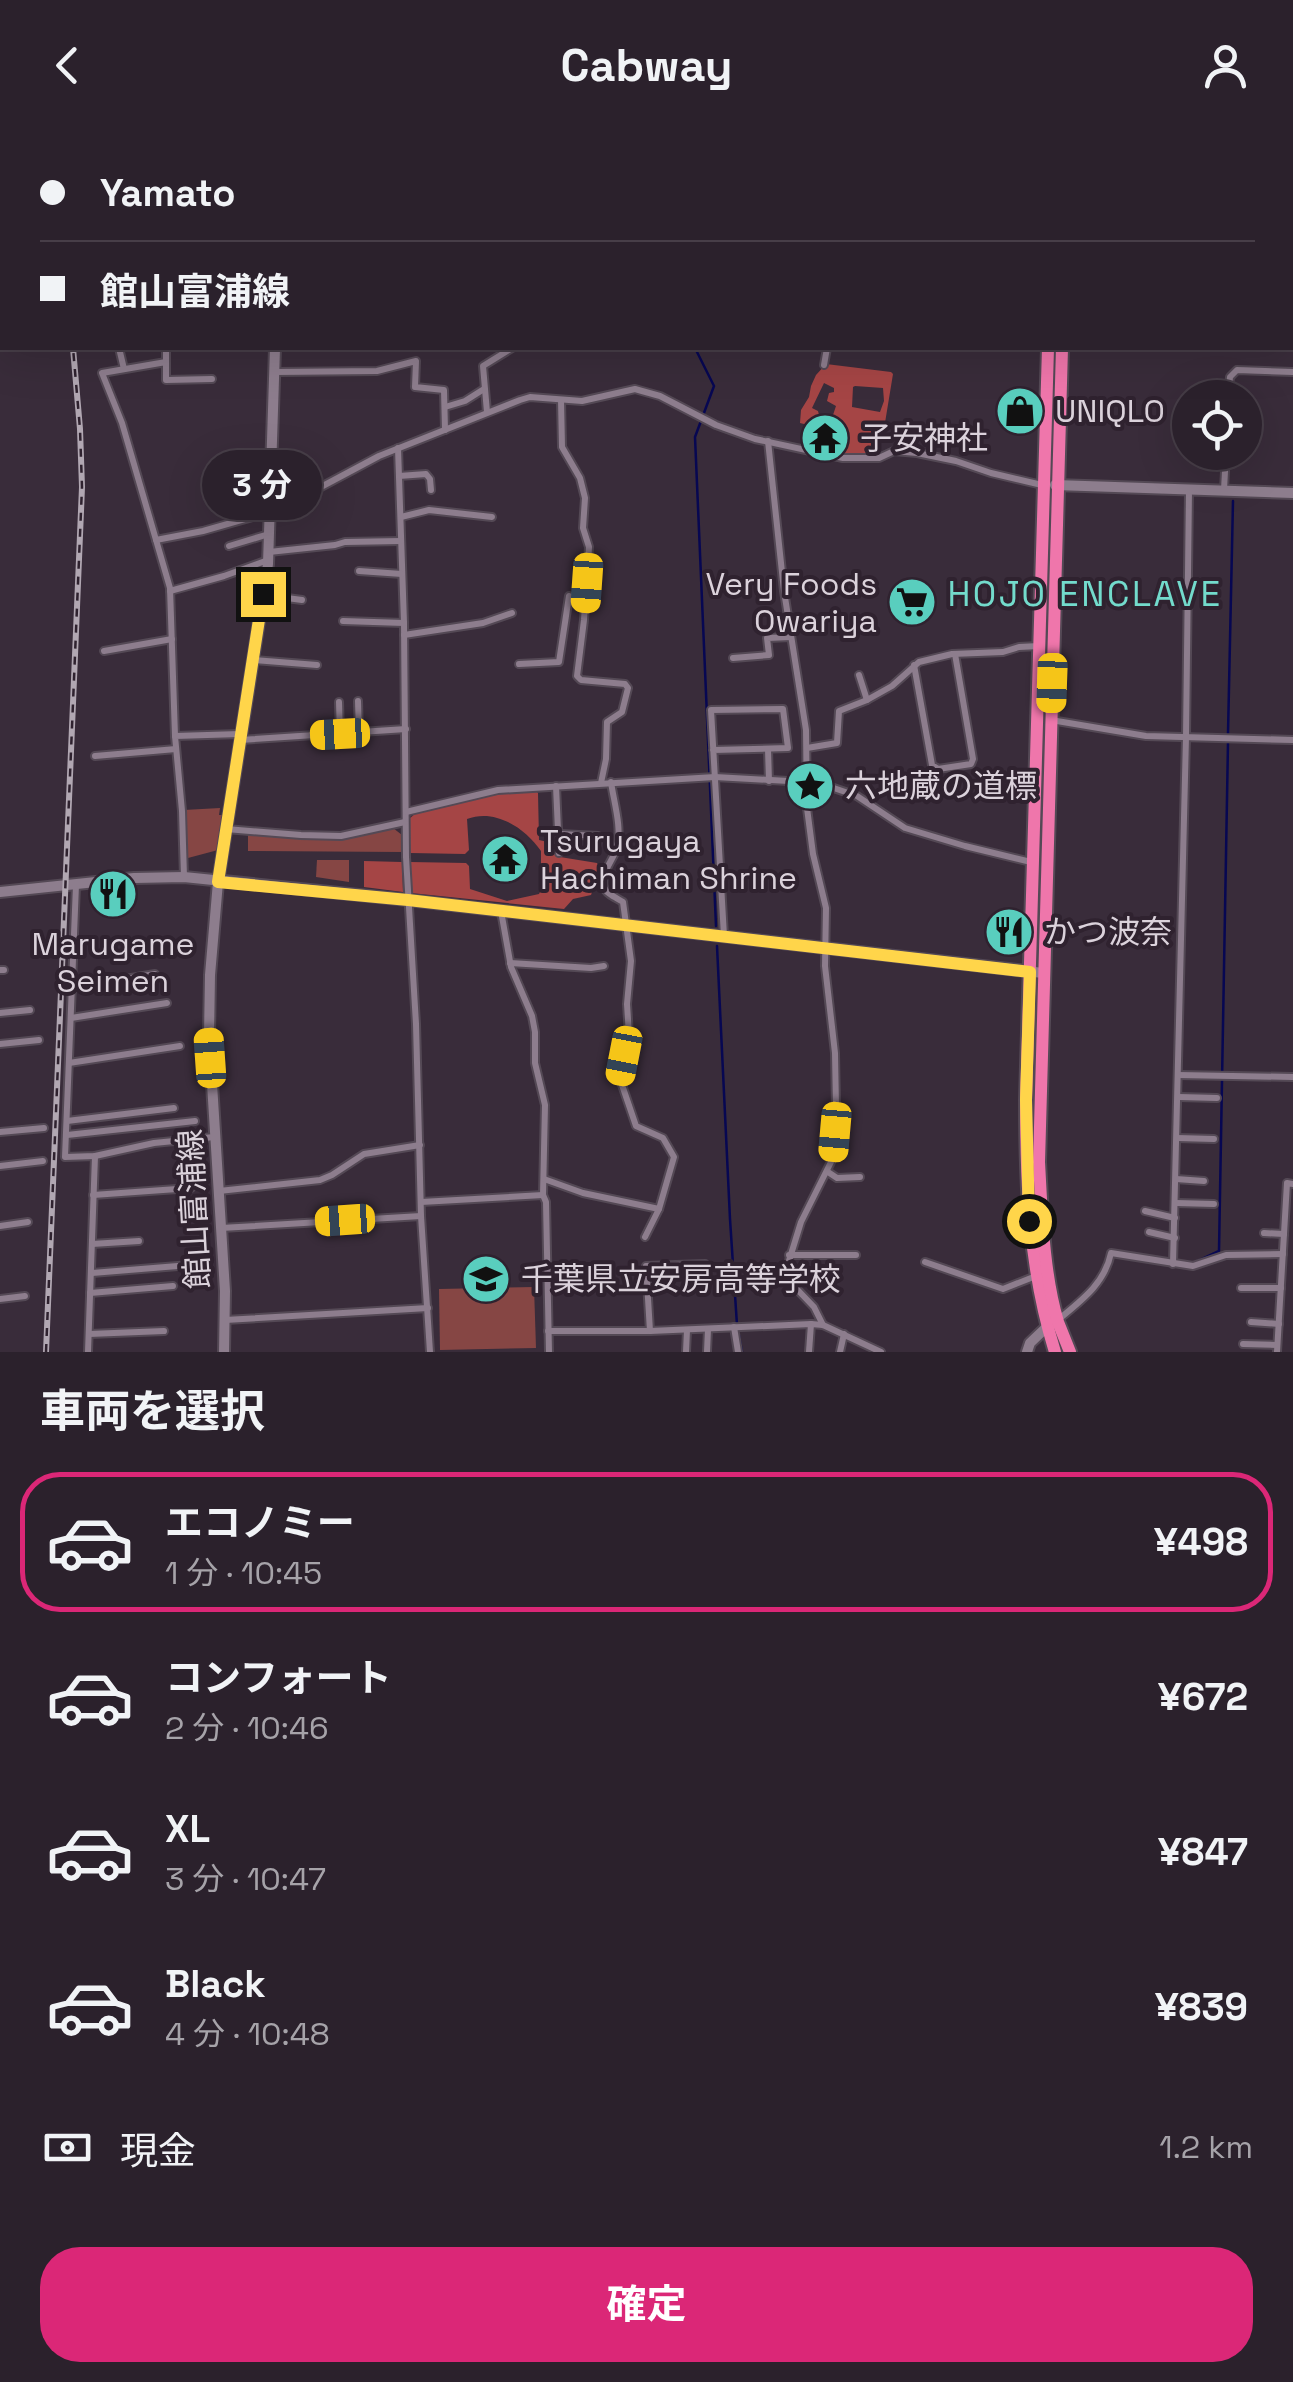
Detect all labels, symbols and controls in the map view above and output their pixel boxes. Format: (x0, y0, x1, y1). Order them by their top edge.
text: Cabway (561, 37, 733, 94)
icon: back (40, 38, 95, 93)
icon: person (1198, 38, 1253, 93)
text: Yamato (100, 169, 235, 217)
text: 館山富浦線 (100, 268, 290, 316)
map controls (1172, 380, 1262, 470)
button: locate (1172, 380, 1262, 470)
shop icon: UNIQLO (994, 385, 1046, 437)
place label: UNIQLO (1055, 391, 1165, 431)
temple icon: 子安神社 (799, 412, 851, 464)
place label: 子安神社 (860, 418, 988, 458)
callout: 3 分 (203, 449, 323, 519)
text: 3 分 (232, 465, 292, 505)
car (570, 552, 604, 614)
place label: Very Foods Owariya (705, 564, 877, 641)
route end (241, 572, 286, 617)
district label: HOJO ENCLAVE (947, 572, 1223, 616)
supermarket icon: Very Foods Owariya (886, 576, 938, 628)
car (1036, 652, 1068, 714)
car (309, 717, 371, 751)
place icon: 六地蔵の道標 (784, 760, 836, 812)
place label: 六地蔵の道標 (845, 766, 1037, 806)
place label: Tsurugaya Hachiman Shrine (540, 821, 797, 898)
temple icon: Tsurugaya Hachiman Shrine (479, 833, 531, 885)
restaurant icon: Marugame Seimen (87, 868, 139, 920)
restaurant icon: かつ波奈 (983, 906, 1035, 958)
place label: かつ波奈 (1044, 912, 1172, 952)
place label: Marugame Seimen (31, 924, 195, 1001)
car (604, 1024, 644, 1088)
car (193, 1027, 227, 1089)
car (817, 1101, 853, 1163)
street label: 館山富浦線 (170, 1128, 218, 1290)
route start (1007, 1199, 1052, 1244)
car (314, 1203, 376, 1237)
school or university icon: 千葉県立安房高等学校 (460, 1253, 512, 1305)
place label: 千葉県立安房高等学校 (521, 1259, 841, 1299)
text: 車両を選択 (40, 1383, 265, 1440)
icon: car (45, 1497, 135, 1587)
text: エコノミー (165, 1499, 355, 1547)
text: ¥498 (1154, 1518, 1248, 1566)
text: 1 分 · 10:45 (165, 1553, 322, 1593)
icon: car (45, 1652, 135, 1742)
text: コンフォート (165, 1654, 392, 1702)
text: ¥672 (1158, 1673, 1248, 1721)
text: 2 分 · 10:46 (165, 1708, 329, 1748)
text: XL (165, 1805, 210, 1853)
icon: car (45, 1807, 135, 1897)
text: ¥847 (1158, 1828, 1248, 1876)
text: 3 分 · 10:47 (165, 1859, 326, 1899)
text: Black (165, 1960, 266, 2008)
icon: car (45, 1962, 135, 2052)
text: ¥839 (1155, 1983, 1248, 2031)
text: 4 分 · 10:48 (165, 2014, 330, 2054)
icon: cash (40, 2120, 95, 2175)
text: 現金 (120, 2127, 196, 2175)
text: 1.2 km (1159, 2127, 1253, 2167)
button: 確定 (40, 2247, 1253, 2362)

